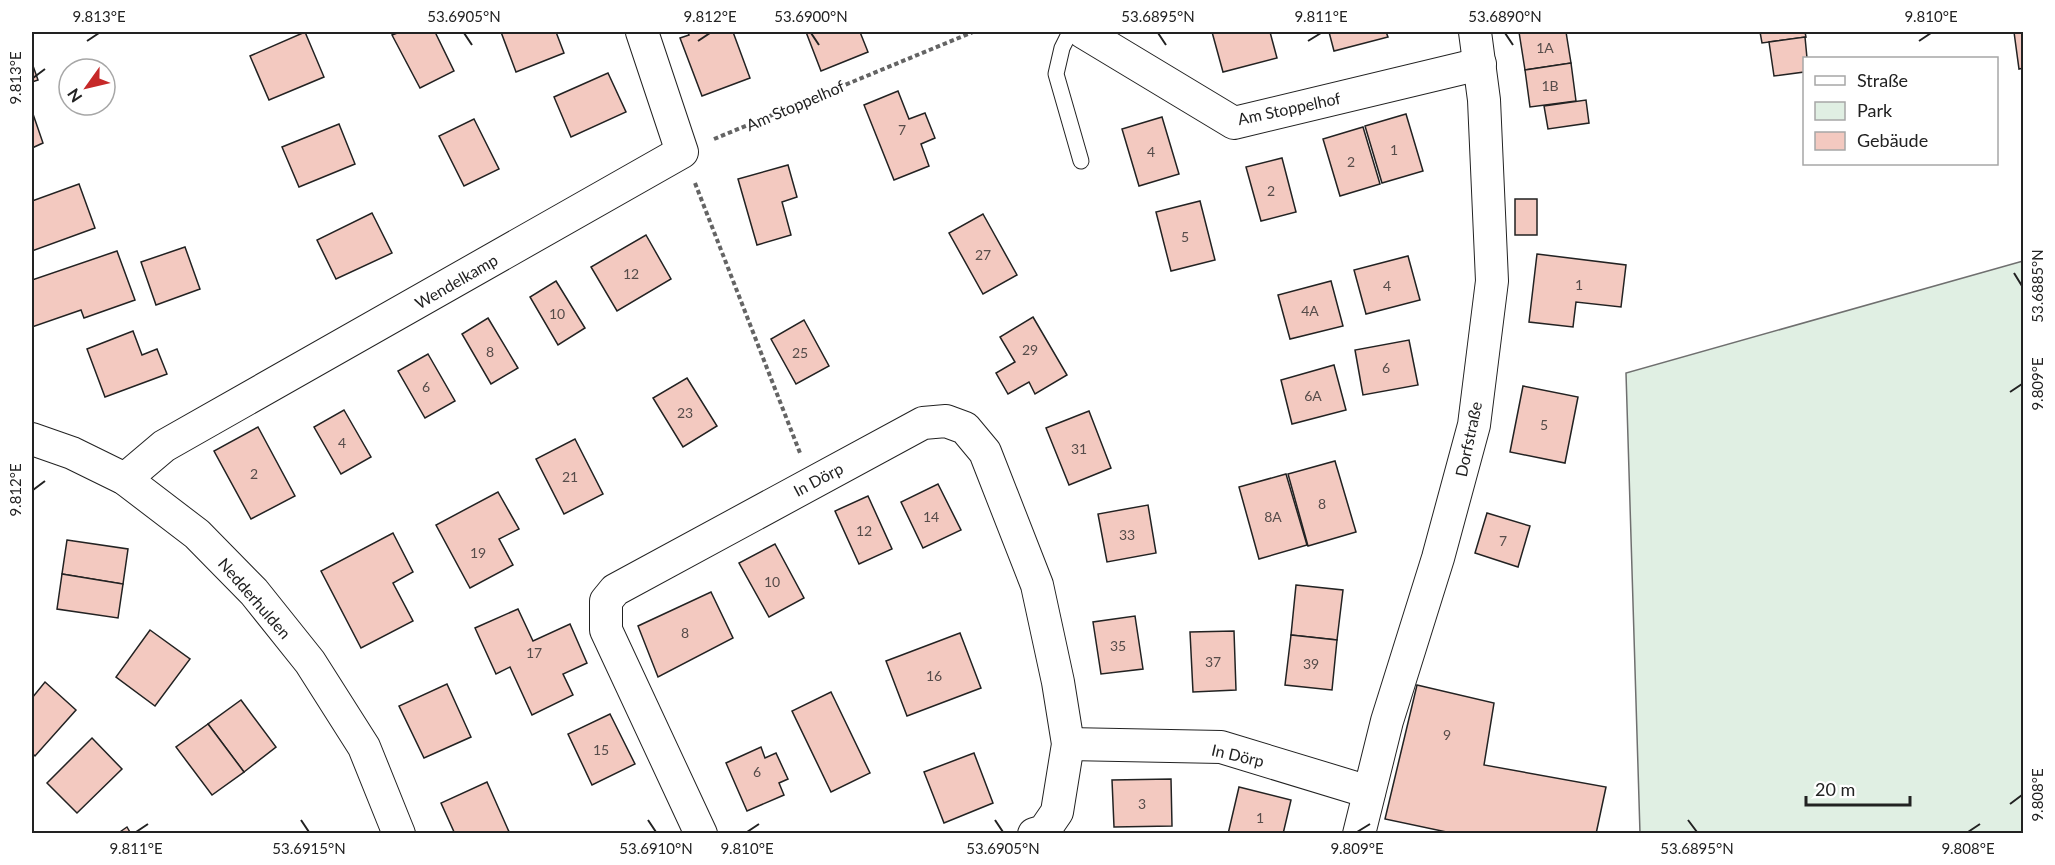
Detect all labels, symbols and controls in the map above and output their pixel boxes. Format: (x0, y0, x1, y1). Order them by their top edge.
text: 9.813°E (72, 7, 126, 25)
text: 53.6905°N (427, 7, 501, 25)
text: 9.812°E (683, 7, 737, 25)
text: 53.6900°N (774, 7, 848, 25)
text: 53.6895°N (1121, 7, 1195, 25)
text: 9.811°E (1294, 7, 1348, 25)
text: 53.6890°N (1468, 7, 1542, 25)
text: 9.810°E (1904, 7, 1958, 25)
house number: 1A (1536, 39, 1554, 56)
text: 9.813°E (6, 51, 24, 105)
north arrow (57, 57, 117, 117)
legend (1803, 57, 1998, 165)
text: Straße (1857, 69, 1908, 91)
street label: Am Stoppelhof (743, 76, 847, 134)
house number: 1B (1541, 77, 1559, 94)
text: N (63, 85, 85, 106)
street label: Am Stoppelhof (1236, 88, 1343, 128)
text: Park (1857, 99, 1893, 121)
house number: 7 (898, 121, 906, 138)
text: Gebäude (1857, 129, 1928, 151)
house number: 1 (1390, 141, 1398, 158)
house number: 4 (1147, 143, 1155, 160)
house number: 2 (1347, 153, 1355, 170)
house number: 2 (1267, 182, 1275, 199)
house number: 5 (1181, 228, 1189, 245)
house number: 27 (975, 246, 991, 263)
text: 53.6885°N (2028, 249, 2046, 323)
street label: Wendelkamp (411, 250, 501, 312)
house number: 12 (623, 265, 639, 282)
house number: 1 (1575, 276, 1583, 293)
house number: 4 (1383, 277, 1391, 294)
house number: 4A (1301, 302, 1319, 319)
house number: 10 (549, 305, 565, 322)
house number: 29 (1022, 341, 1038, 358)
house number: 8 (486, 343, 494, 360)
house number: 25 (792, 344, 808, 361)
text: 9.809°E (2028, 357, 2046, 411)
house number: 6 (1382, 359, 1390, 376)
house number: 6 (422, 378, 430, 395)
house number: 6A (1304, 387, 1322, 404)
street label: Dorfstraße (1451, 400, 1485, 478)
house number: 23 (677, 404, 693, 421)
house number: 5 (1540, 416, 1548, 433)
house number: 4 (338, 434, 346, 451)
house number: 31 (1071, 440, 1087, 457)
street label: In Dörp (790, 458, 846, 500)
text: 9.812°E (6, 463, 24, 517)
house number: 2 (250, 465, 258, 482)
house number: 21 (562, 468, 578, 485)
house number: 8 (1318, 495, 1326, 512)
house number: 14 (923, 508, 939, 525)
house number: 8A (1264, 508, 1282, 525)
house number: 12 (856, 522, 872, 539)
house number: 33 (1119, 526, 1135, 543)
house number: 7 (1499, 532, 1507, 549)
house number: 19 (470, 544, 486, 561)
street label: Nedderhulden (215, 554, 295, 642)
house number: 10 (764, 573, 780, 590)
house number: 8 (681, 624, 689, 641)
house number: 35 (1110, 637, 1126, 654)
house number: 17 (526, 644, 542, 661)
house number: 37 (1205, 653, 1221, 670)
house number: 39 (1303, 655, 1319, 672)
house number: 16 (926, 667, 942, 684)
house number: 9 (1443, 726, 1451, 743)
street label: In Dörp (1210, 740, 1266, 770)
house number: 15 (593, 741, 609, 758)
house number: 6 (753, 763, 761, 780)
text: 9.808°E (2028, 768, 2046, 822)
scale bar (1806, 769, 1910, 807)
text: 20 m (1815, 778, 1855, 800)
house number: 3 (1138, 795, 1146, 812)
house number: 1 (1256, 809, 1264, 826)
text: 9.811°E (109, 839, 163, 857)
text: 53.6915°N (272, 839, 346, 857)
text: 53.6910°N (619, 839, 693, 857)
text: 9.810°E (720, 839, 774, 857)
text: 53.6905°N (966, 839, 1040, 857)
text: 9.809°E (1330, 839, 1384, 857)
text: 53.6895°N (1660, 839, 1734, 857)
text: 9.808°E (1941, 839, 1995, 857)

